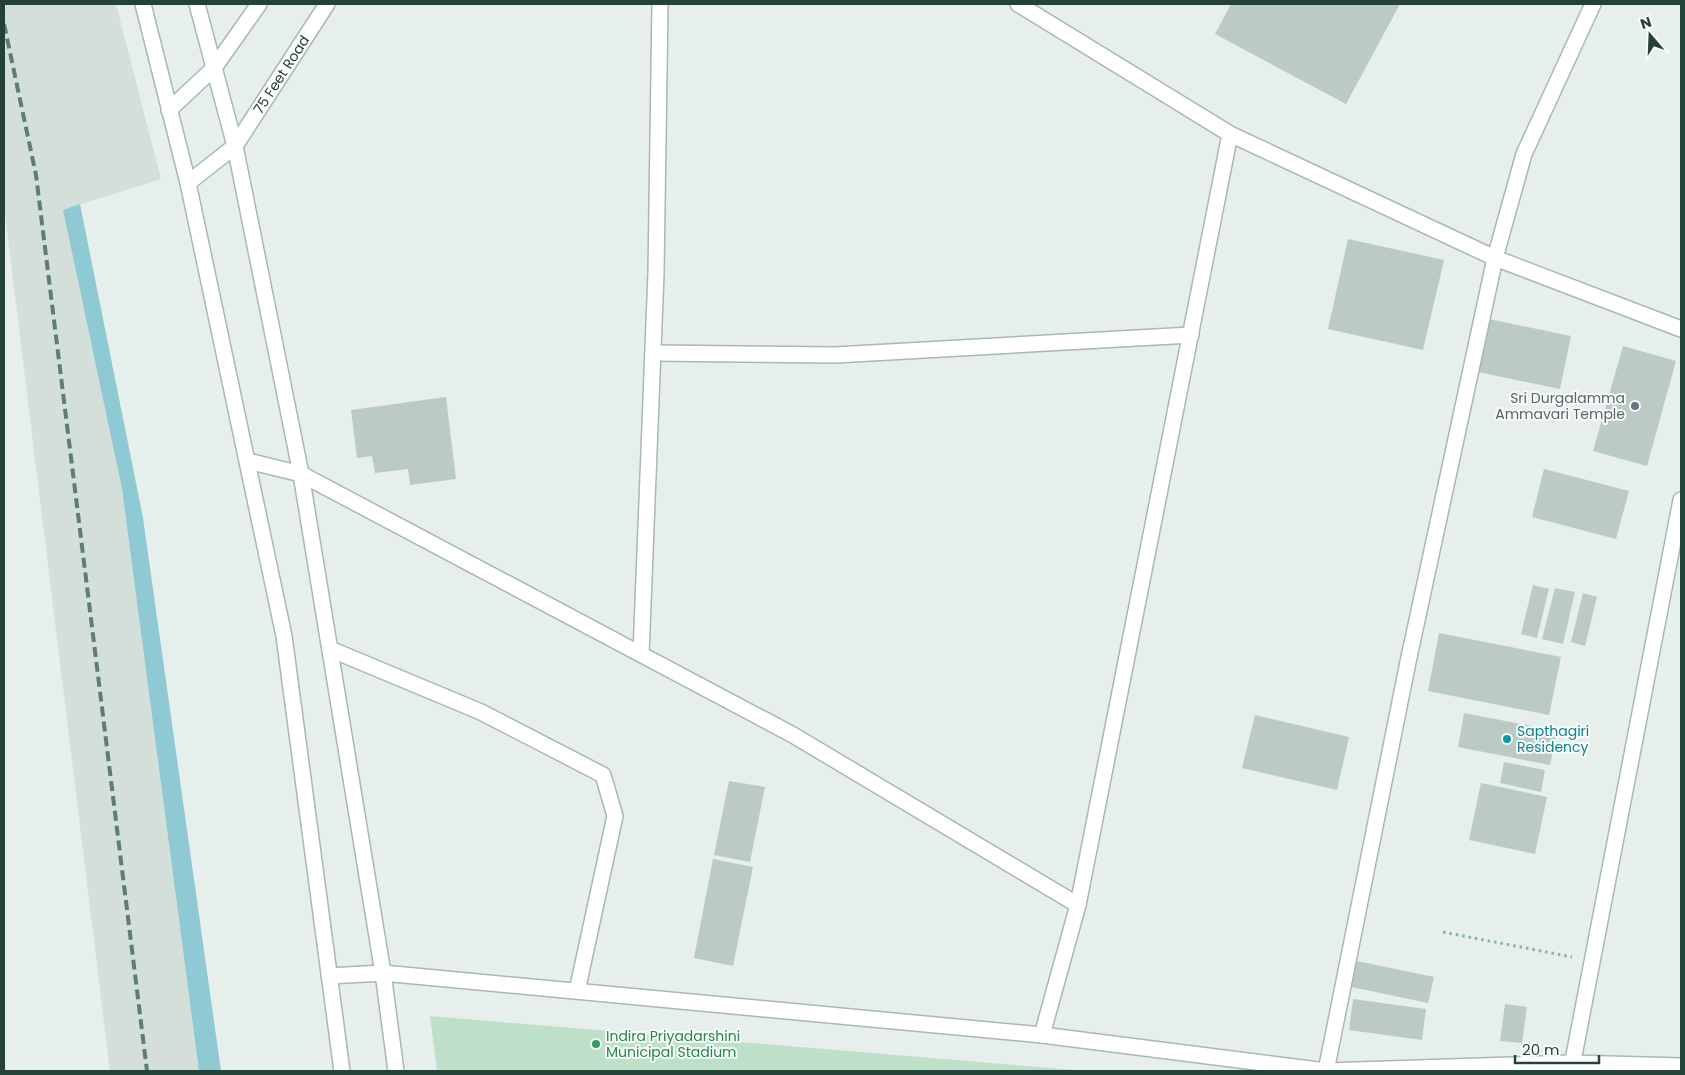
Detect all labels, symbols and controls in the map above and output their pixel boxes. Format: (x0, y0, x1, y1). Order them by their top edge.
north arrow (1625, 10, 1675, 60)
text: N (1638, 12, 1654, 34)
street label: 75 Feet Road (248, 31, 314, 118)
place label: Sri Durgalamma Ammavari Temple (1495, 388, 1625, 424)
marker: Sri Durgalamma Ammavari Temple (1629, 400, 1641, 412)
place label: Sapthagiri Residency (1517, 721, 1589, 757)
marker: Sapthagiri Residency (1501, 733, 1513, 745)
place label: Indira Priyadarshini Municipal Stadium (606, 1026, 740, 1062)
scale bar (1515, 1032, 1599, 1064)
marker: Indira Priyadarshini Municipal Stadium (590, 1038, 602, 1050)
text: 20 m (1522, 1039, 1560, 1060)

